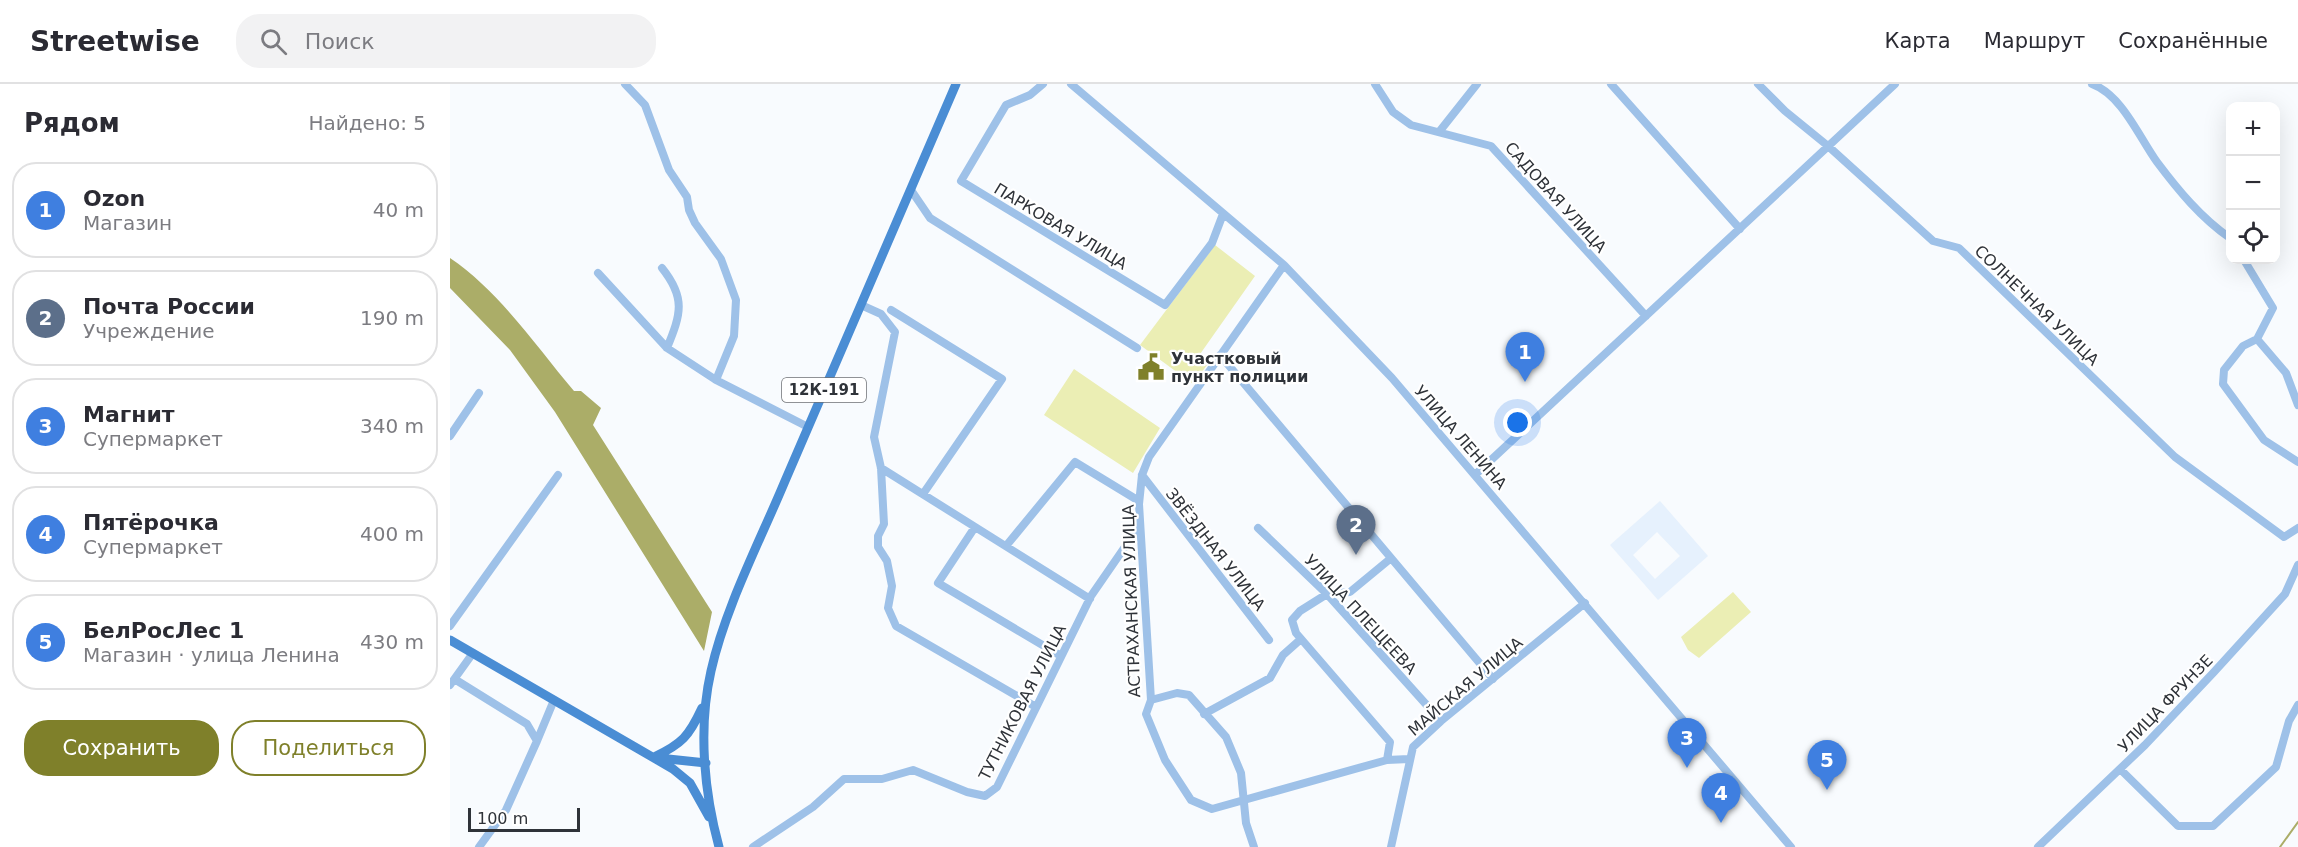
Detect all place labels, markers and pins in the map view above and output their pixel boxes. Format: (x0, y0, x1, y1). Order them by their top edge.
pin: 1 (1506, 332, 1544, 382)
place label: Участковый пункт полиции (1171, 349, 1309, 386)
public building icon: Участковый пункт полиции (1136, 352, 1166, 382)
pin: 2 (1336, 506, 1376, 555)
pin: 3 (1668, 718, 1706, 768)
pin: 5 (1808, 740, 1846, 790)
pin: 4 (1702, 774, 1740, 823)

